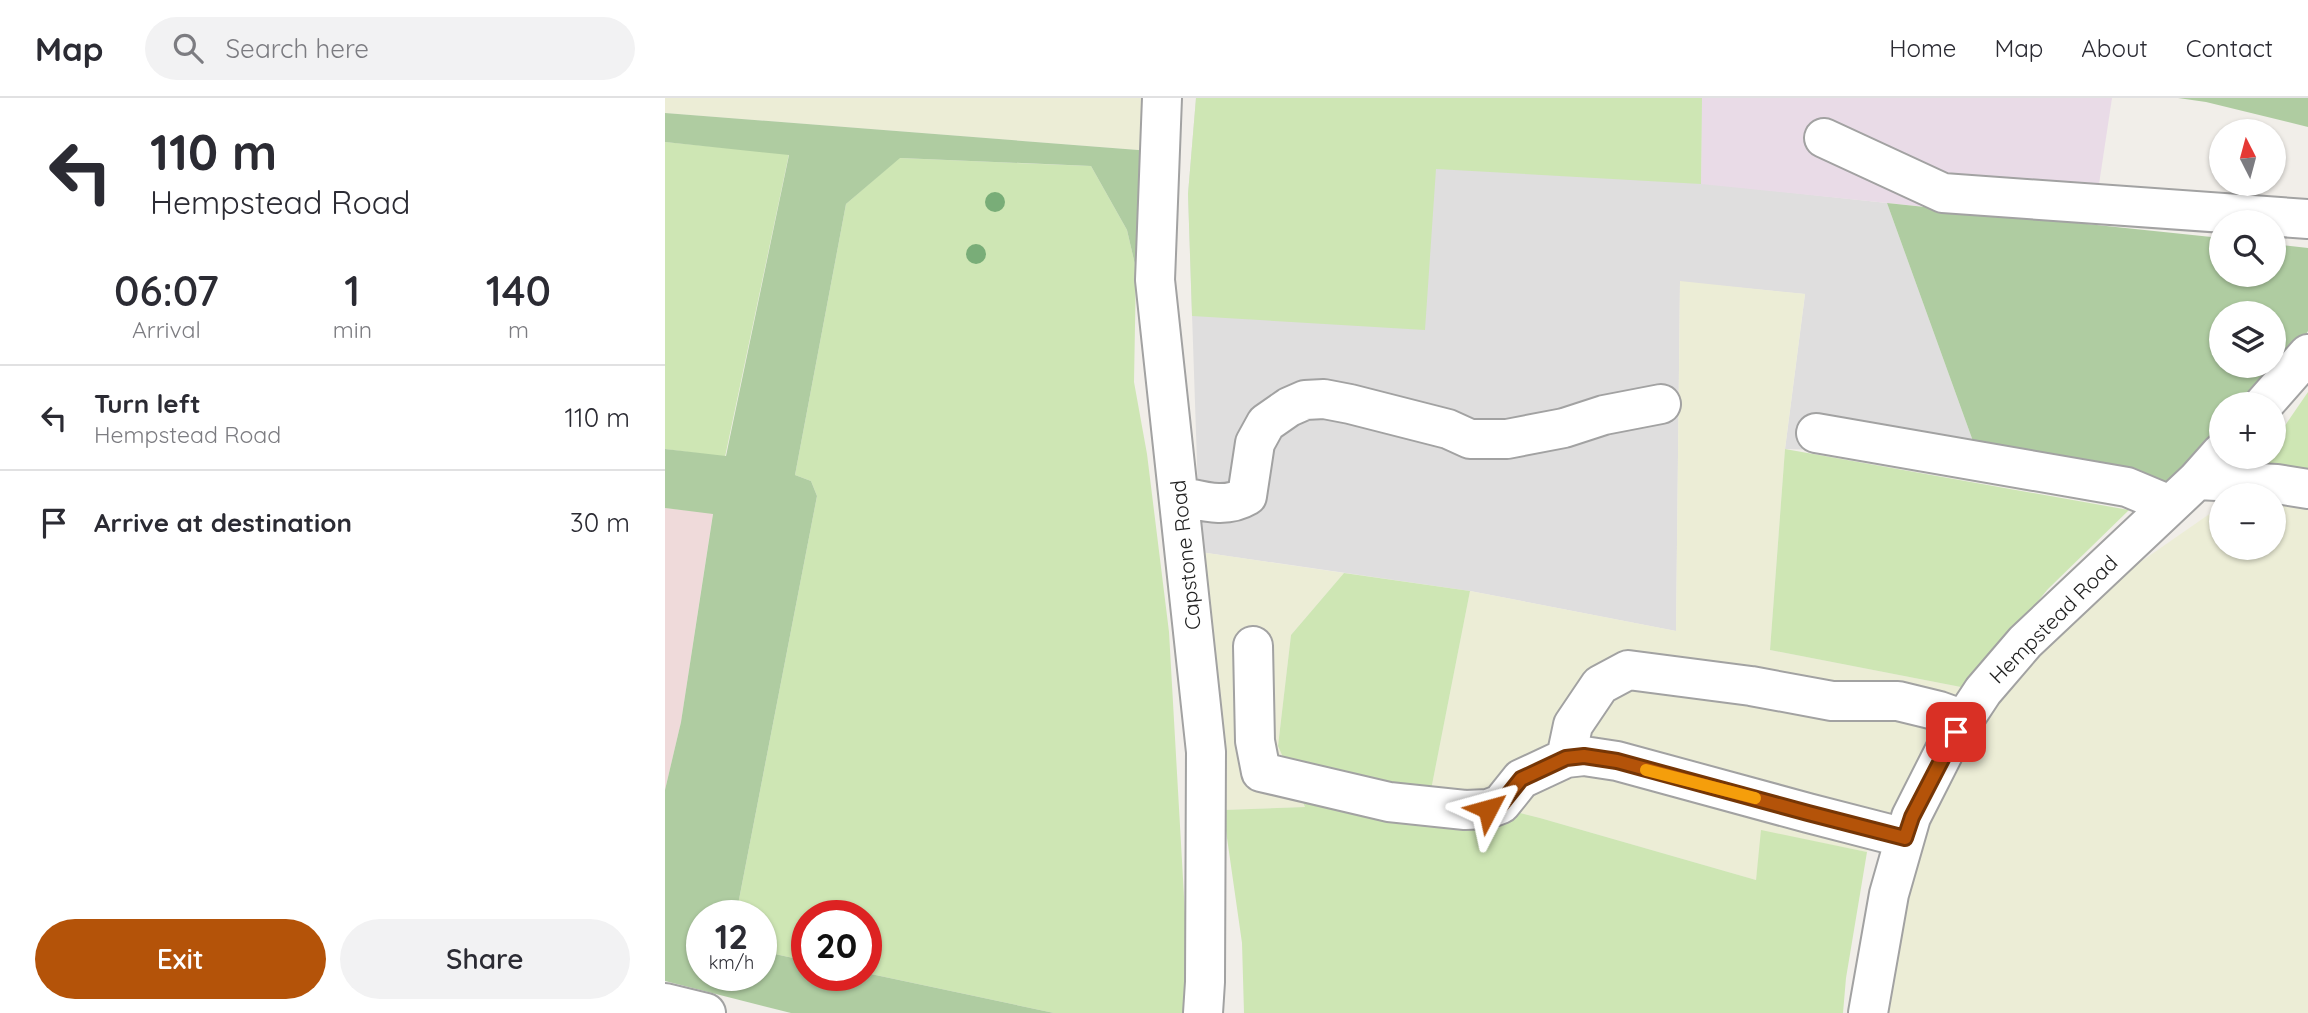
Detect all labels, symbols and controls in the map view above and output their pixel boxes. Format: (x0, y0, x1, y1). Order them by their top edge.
search box (145, 17, 635, 80)
text: Map (35, 28, 103, 69)
icon: search (169, 29, 207, 67)
text: Search here (225, 32, 369, 65)
text: Home (1889, 33, 1956, 63)
text: Map (1994, 33, 2043, 63)
text: About (2081, 33, 2148, 63)
text: Contact (2186, 33, 2273, 63)
north arrow (2209, 119, 2285, 196)
map controls (2209, 119, 2286, 560)
text: 110 m (150, 121, 277, 182)
icon: left (35, 126, 126, 217)
text: Hempstead Road (150, 182, 411, 222)
button: search (2209, 210, 2286, 287)
text: 06:07 (114, 264, 219, 317)
text: 1 (344, 264, 360, 317)
text: 140 (486, 264, 551, 317)
button: layers (2209, 301, 2286, 378)
text: Arrival (132, 315, 201, 344)
text: min (333, 315, 372, 344)
text: m (508, 315, 529, 344)
text: Turn left (94, 387, 201, 420)
button: + (2209, 392, 2286, 469)
icon: left (35, 399, 73, 437)
text: 110 m (564, 401, 630, 434)
text: Hempstead Road (94, 420, 281, 449)
street label: Capstone Road (1164, 479, 1206, 631)
button: − (2209, 483, 2286, 560)
icon: arrive (35, 504, 73, 542)
text: Arrive at destination (94, 506, 352, 539)
text: 30 m (570, 506, 630, 539)
street label: Hempstead Road (1983, 549, 2123, 689)
pin (1926, 702, 1986, 762)
icon: arrive (1937, 713, 1975, 751)
position arrow (1451, 772, 1525, 846)
speed limit sign: 20 (791, 900, 882, 991)
text: 12 (715, 914, 748, 958)
button: Exit (35, 919, 326, 999)
button: Share (340, 919, 630, 999)
text: km/h (709, 951, 754, 974)

